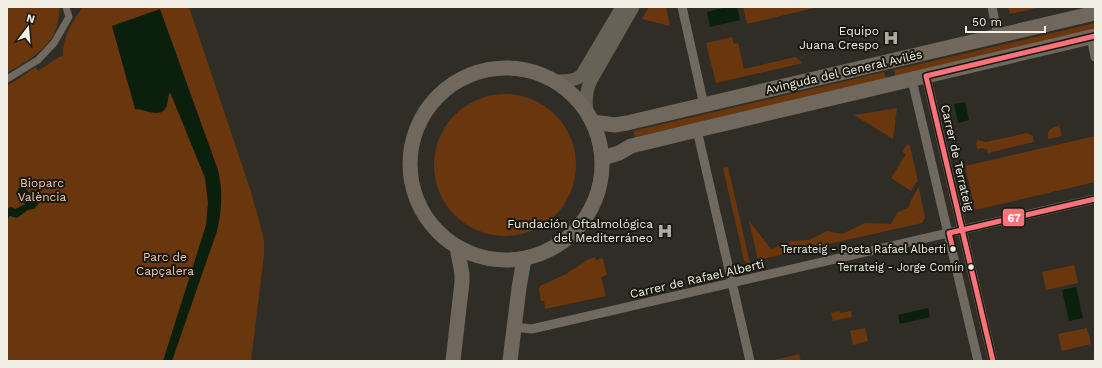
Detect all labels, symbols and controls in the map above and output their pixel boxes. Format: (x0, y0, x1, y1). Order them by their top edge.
north arrow (8, 8, 48, 48)
scale bar (966, 8, 1045, 34)
text: N (25, 11, 36, 26)
text: 50 m (972, 15, 1002, 29)
place label: Equipo Juana Crespo (799, 24, 879, 52)
hospital icon: Equipo Juana Crespo (882, 29, 900, 47)
street label: Avinguda del General Avilés (764, 47, 924, 97)
street label: Carrer de Terrateig (938, 103, 976, 213)
park label: Bioparc València (18, 176, 66, 204)
line badge: 67 (1002, 208, 1025, 227)
text: 67 (1007, 212, 1021, 225)
place label: Fundación Oftalmológica del Mediterráneo (507, 217, 653, 245)
hospital icon: Fundación Oftalmológica del Mediterráneo (656, 222, 674, 240)
place label: Terrateig - Poeta Rafael Alberti (781, 243, 946, 256)
marker: Terrateig - Poeta Rafael Alberti (948, 244, 958, 254)
park label: Parc de Capçalera (136, 250, 194, 278)
street label: Carrer de Rafael Alberti (629, 257, 765, 301)
place label: Terrateig - Jorge Comín (838, 261, 964, 274)
marker: Terrateig - Jorge Comín (966, 262, 976, 272)

